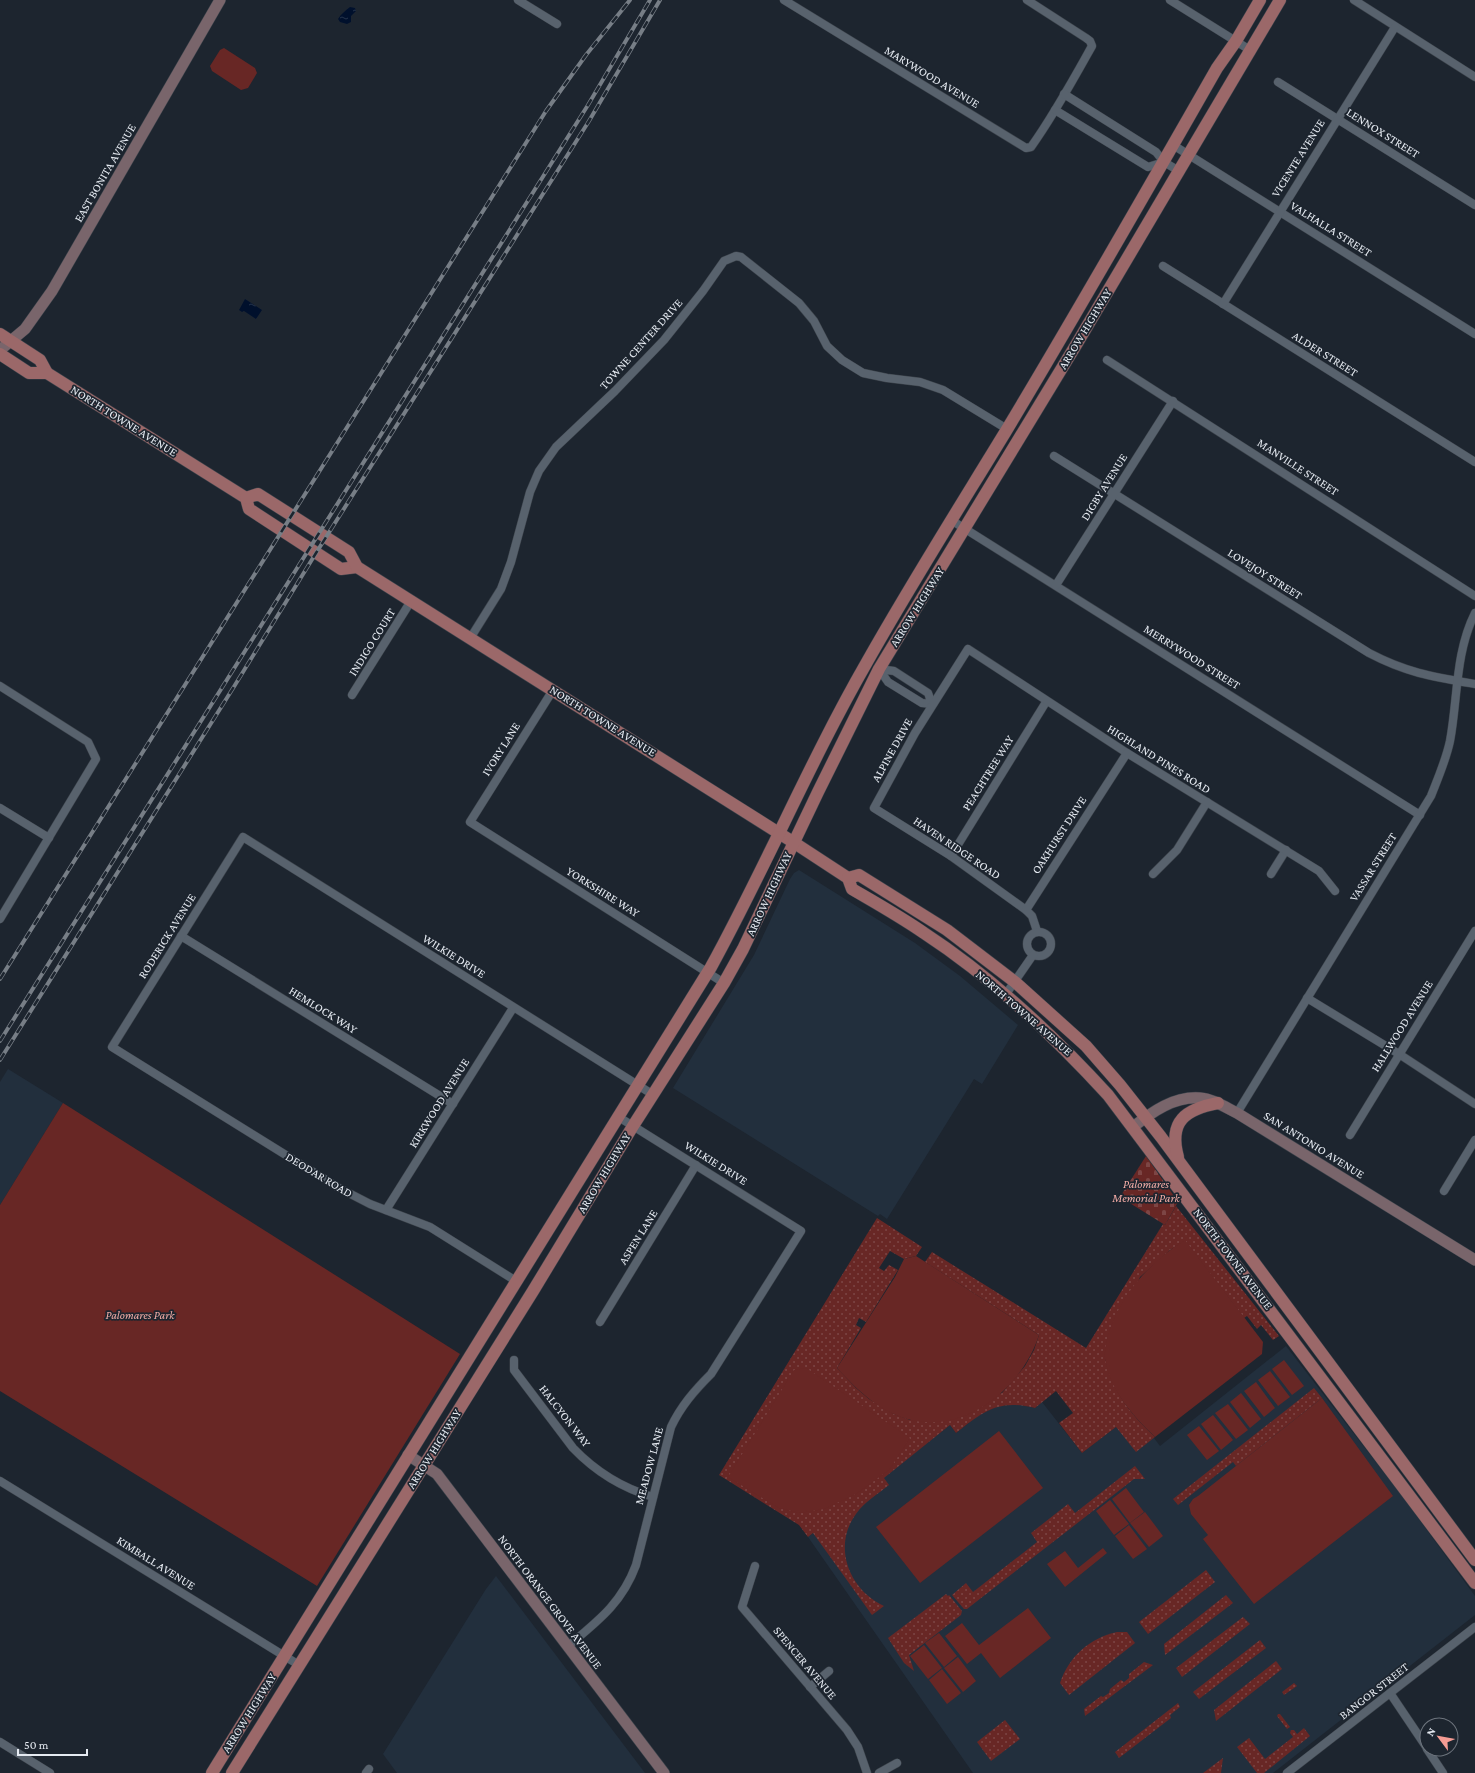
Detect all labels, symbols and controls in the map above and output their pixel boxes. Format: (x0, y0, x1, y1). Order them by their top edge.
street label: MARYWOOD AVENUE (882, 43, 983, 111)
street label: LENNOX STREET (1344, 105, 1423, 161)
street label: VICENTE AVENUE (1268, 116, 1328, 200)
street label: EAST BONITA AVENUE (71, 121, 139, 225)
street label: VALHALLA STREET (1288, 198, 1375, 260)
street label: ARROW HIGHWAY (1055, 286, 1115, 372)
street label: TOWNE CENTER DRIVE (597, 295, 686, 392)
street label: ALDER STREET (1290, 328, 1361, 380)
street label: NORTH TOWNE AVENUE (68, 382, 180, 460)
street label: MANVILLE STREET (1255, 435, 1342, 499)
street label: DIGBY AVENUE (1078, 450, 1130, 523)
street label: LOVEJOY STREET (1225, 545, 1305, 603)
street label: ARROW HIGHWAY (887, 564, 947, 649)
street label: INDIGO COURT (346, 605, 399, 678)
street label: MERRYWOOD STREET (1141, 622, 1243, 693)
street label: NORTH TOWNE AVENUE (547, 682, 659, 760)
street label: ALPINE DRIVE (869, 715, 916, 784)
street label: IVORY LANE (479, 719, 523, 778)
street label: HIGHLAND PINES ROAD (1105, 721, 1213, 797)
street label: PEACHTREE WAY (959, 732, 1017, 813)
street label: OAKHURST DRIVE (1029, 793, 1090, 876)
street label: HAVEN RIDGE ROAD (911, 814, 1003, 882)
street label: VASSAR STREET (1346, 830, 1400, 904)
street label: ARROW HIGHWAY (743, 849, 795, 938)
street label: YORKSHIRE WAY (564, 864, 643, 920)
street label: RODERICK AVENUE (135, 890, 199, 981)
street label: WILKIE DRIVE (420, 931, 488, 981)
street label: NORTH TOWNE AVENUE (973, 967, 1075, 1059)
street label: HALLWOOD AVENUE (1368, 977, 1436, 1074)
street label: HEMLOCK WAY (286, 983, 360, 1037)
street label: KIRKWOOD AVENUE (406, 1055, 472, 1150)
street label: SAN ANTONIO AVENUE (1261, 1108, 1367, 1182)
street label: ARROW HIGHWAY (574, 1130, 634, 1216)
street label: WILKIE DRIVE (682, 1138, 750, 1188)
street label: DEODAR ROAD (283, 1150, 355, 1200)
park label: Palomares Memorial Park (1111, 1177, 1180, 1205)
street label: ASPEN LANE (616, 1206, 661, 1267)
street label: NORTH TOWNE AVENUE (1190, 1206, 1276, 1313)
park label: Palomares Park (105, 1308, 175, 1322)
street label: HALCYON WAY (536, 1382, 594, 1450)
street label: ARROW HIGHWAY (404, 1406, 464, 1491)
street label: MEADOW LANE (632, 1425, 666, 1506)
street label: NORTH ORANGE GROVE AVENUE (495, 1532, 605, 1672)
street label: KIMBALL AVENUE (114, 1533, 198, 1593)
street label: SPENCER AVENUE (770, 1624, 840, 1703)
street label: BANGOR STREET (1337, 1659, 1412, 1722)
street label: ARROW HIGHWAY (219, 1670, 279, 1755)
north arrow (1419, 1717, 1459, 1757)
text: N (1423, 1725, 1438, 1738)
scale bar (18, 1731, 87, 1757)
text: 50 m (24, 1738, 49, 1752)

